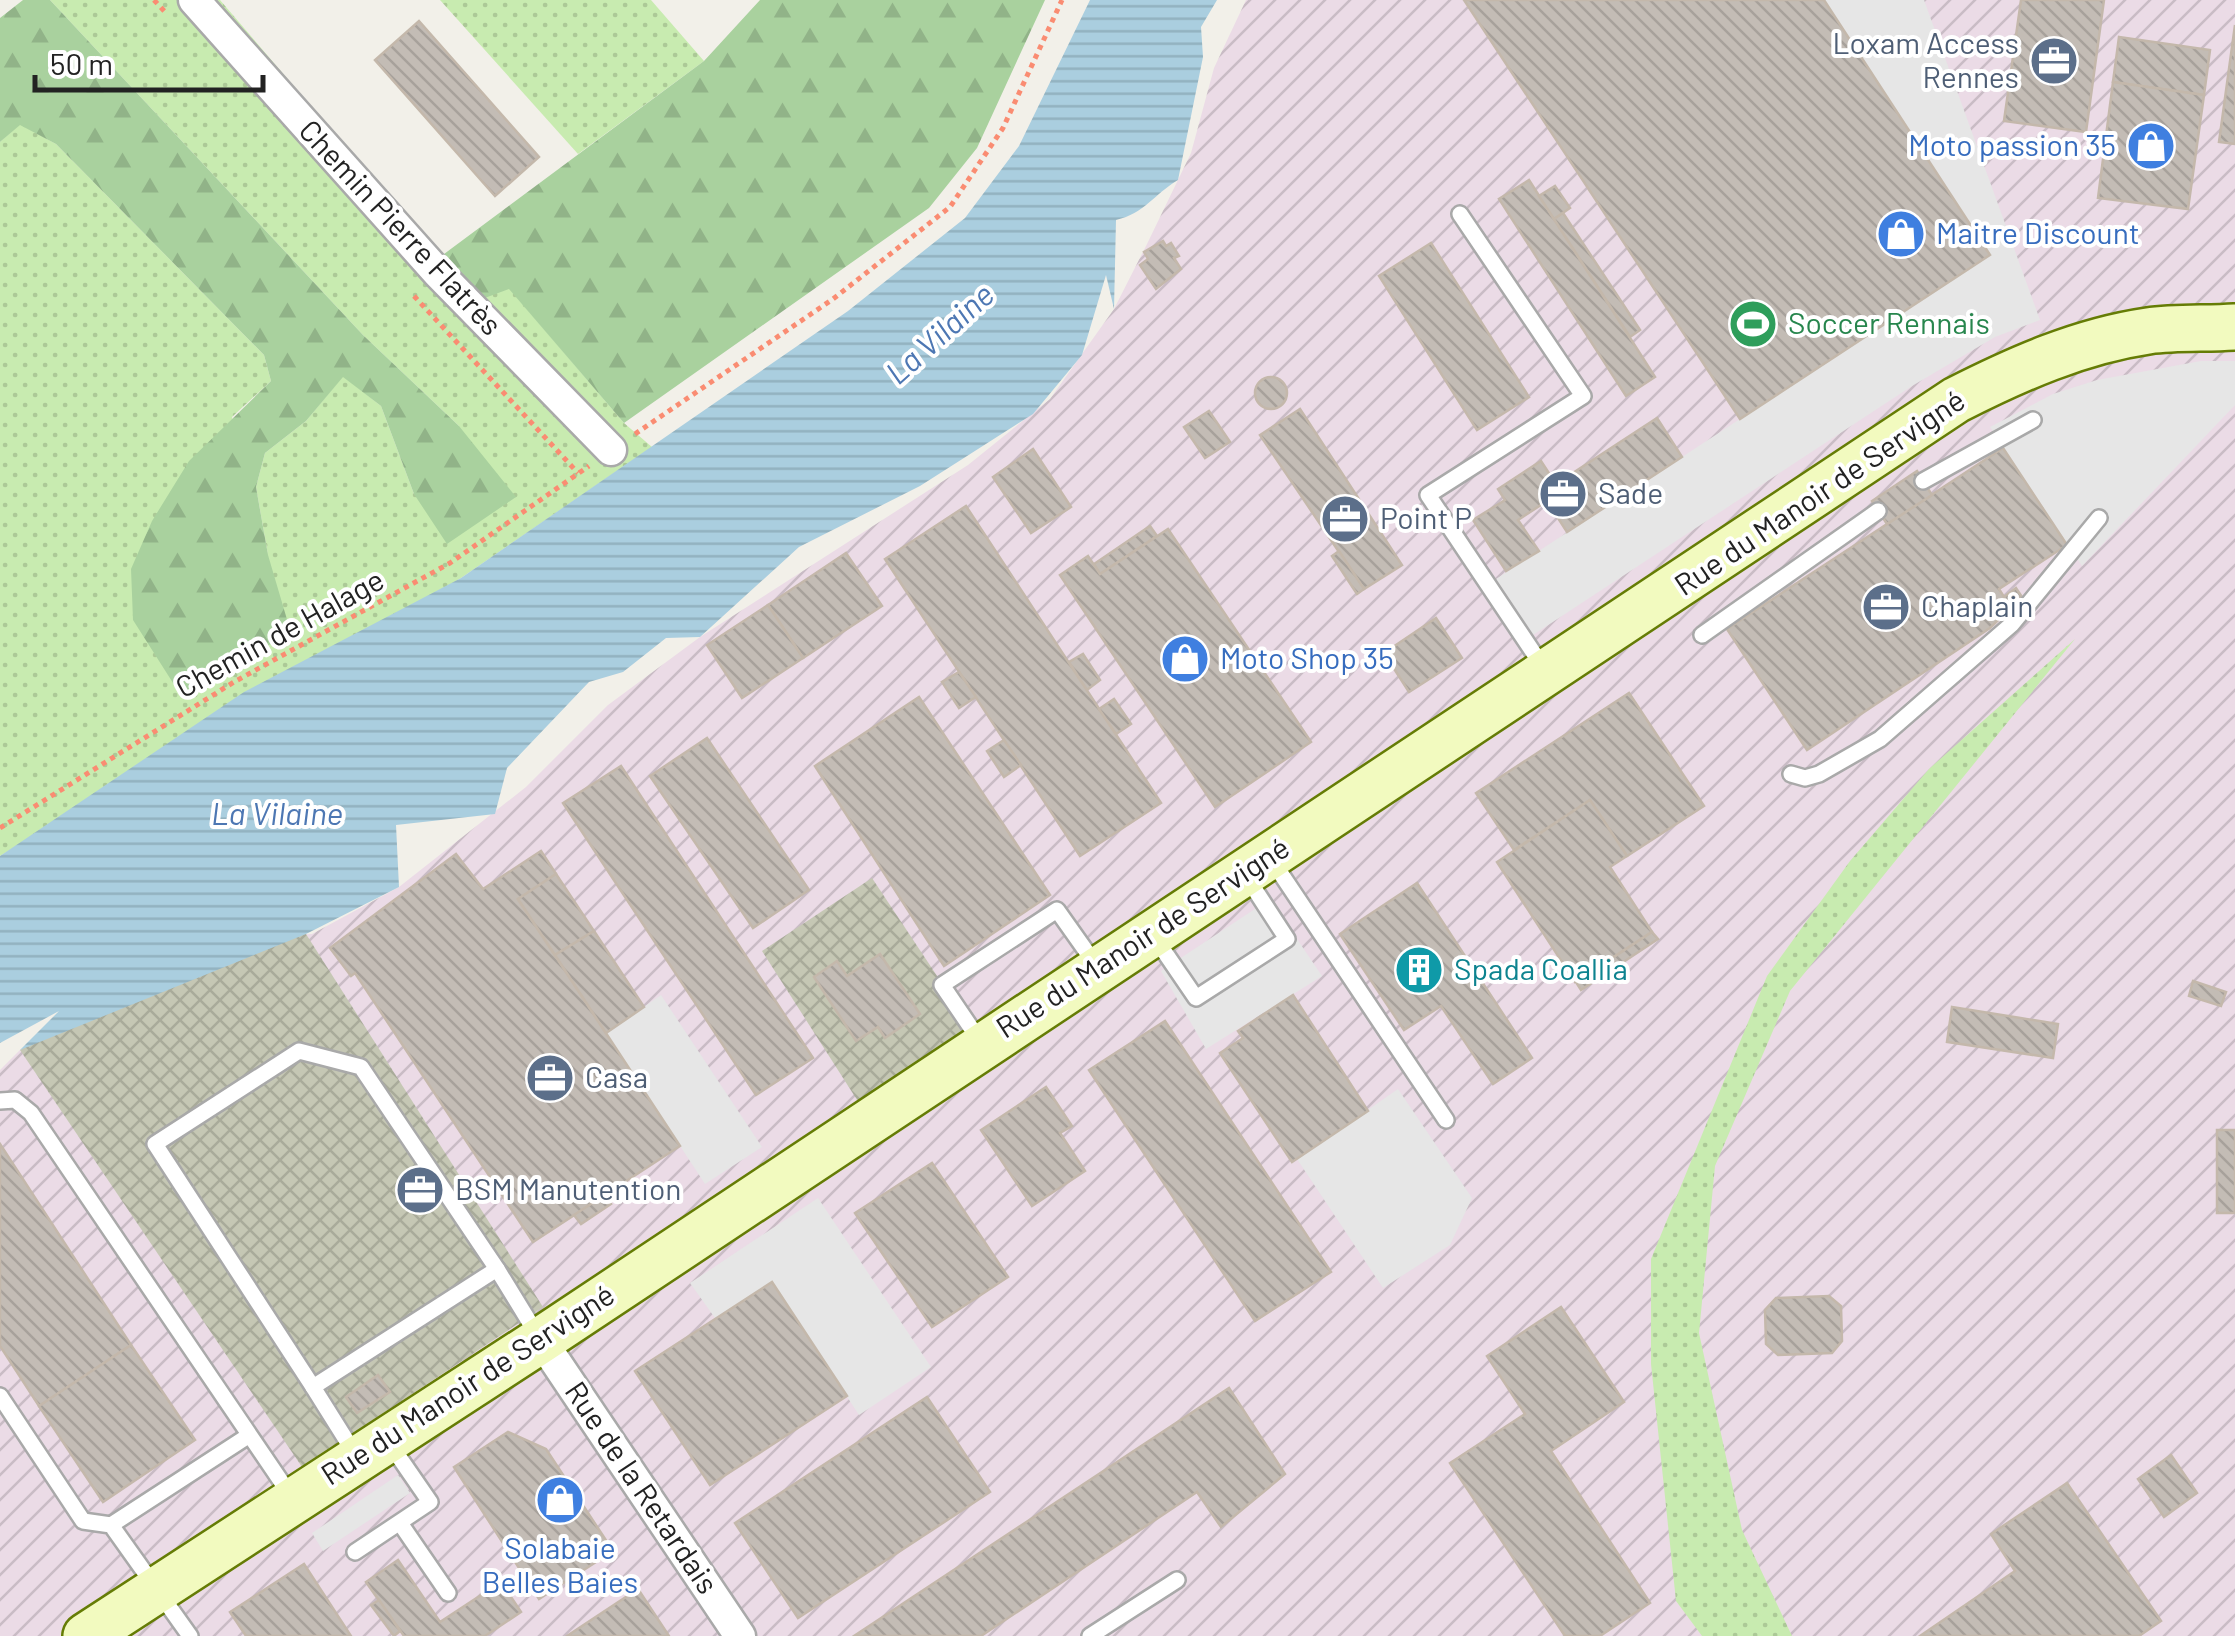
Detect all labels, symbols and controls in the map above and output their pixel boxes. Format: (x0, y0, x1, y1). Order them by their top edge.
place label: Loxam Access Rennes (1833, 24, 2019, 94)
scale bar (35, 30, 262, 92)
office icon: Loxam Access Rennes (2028, 35, 2080, 87)
text: 50 m (50, 45, 113, 81)
street label: Chemin Pierre Flatrès (293, 112, 510, 342)
shop icon: Moto passion 35 (2125, 120, 2177, 172)
place label: Moto passion 35 (1908, 126, 2116, 162)
shop icon: Maitre Discount (1875, 208, 1927, 260)
place label: Maitre Discount (1936, 214, 2140, 250)
water label: La Vilaine (877, 274, 1000, 391)
sports icon: Soccer Rennais (1727, 298, 1779, 350)
place label: Soccer Rennais (1788, 304, 1990, 340)
street label: Rue du Manoir de Servigné (1667, 381, 1971, 602)
office icon: Sade (1537, 468, 1589, 520)
place label: Sade (1598, 474, 1663, 510)
office icon: Point P (1319, 493, 1371, 545)
place label: Point P (1380, 499, 1472, 535)
street label: Chemin de Halage (169, 560, 389, 704)
office icon: Chaplain (1860, 581, 1912, 633)
place label: Chaplain (1921, 587, 2033, 623)
shop icon: Moto Shop 35 (1159, 633, 1211, 685)
place label: Moto Shop 35 (1220, 639, 1394, 675)
water label: La Vilaine (211, 793, 343, 831)
street label: Rue du Manoir de Servigné (989, 828, 1295, 1045)
building icon: Spada Coallia (1393, 944, 1445, 996)
place label: Spada Coallia (1454, 950, 1628, 986)
office icon: Casa (524, 1052, 576, 1104)
place label: Casa (585, 1058, 648, 1094)
office icon: BSM Manutention (394, 1164, 446, 1216)
place label: BSM Manutention (455, 1170, 682, 1206)
street label: Rue du Manoir de Servigné (314, 1275, 620, 1492)
street label: Rue de la Retardais (558, 1374, 727, 1600)
shop icon: Solabaie Belles Baies (534, 1474, 586, 1526)
place label: Solabaie Belles Baies (482, 1529, 638, 1599)

